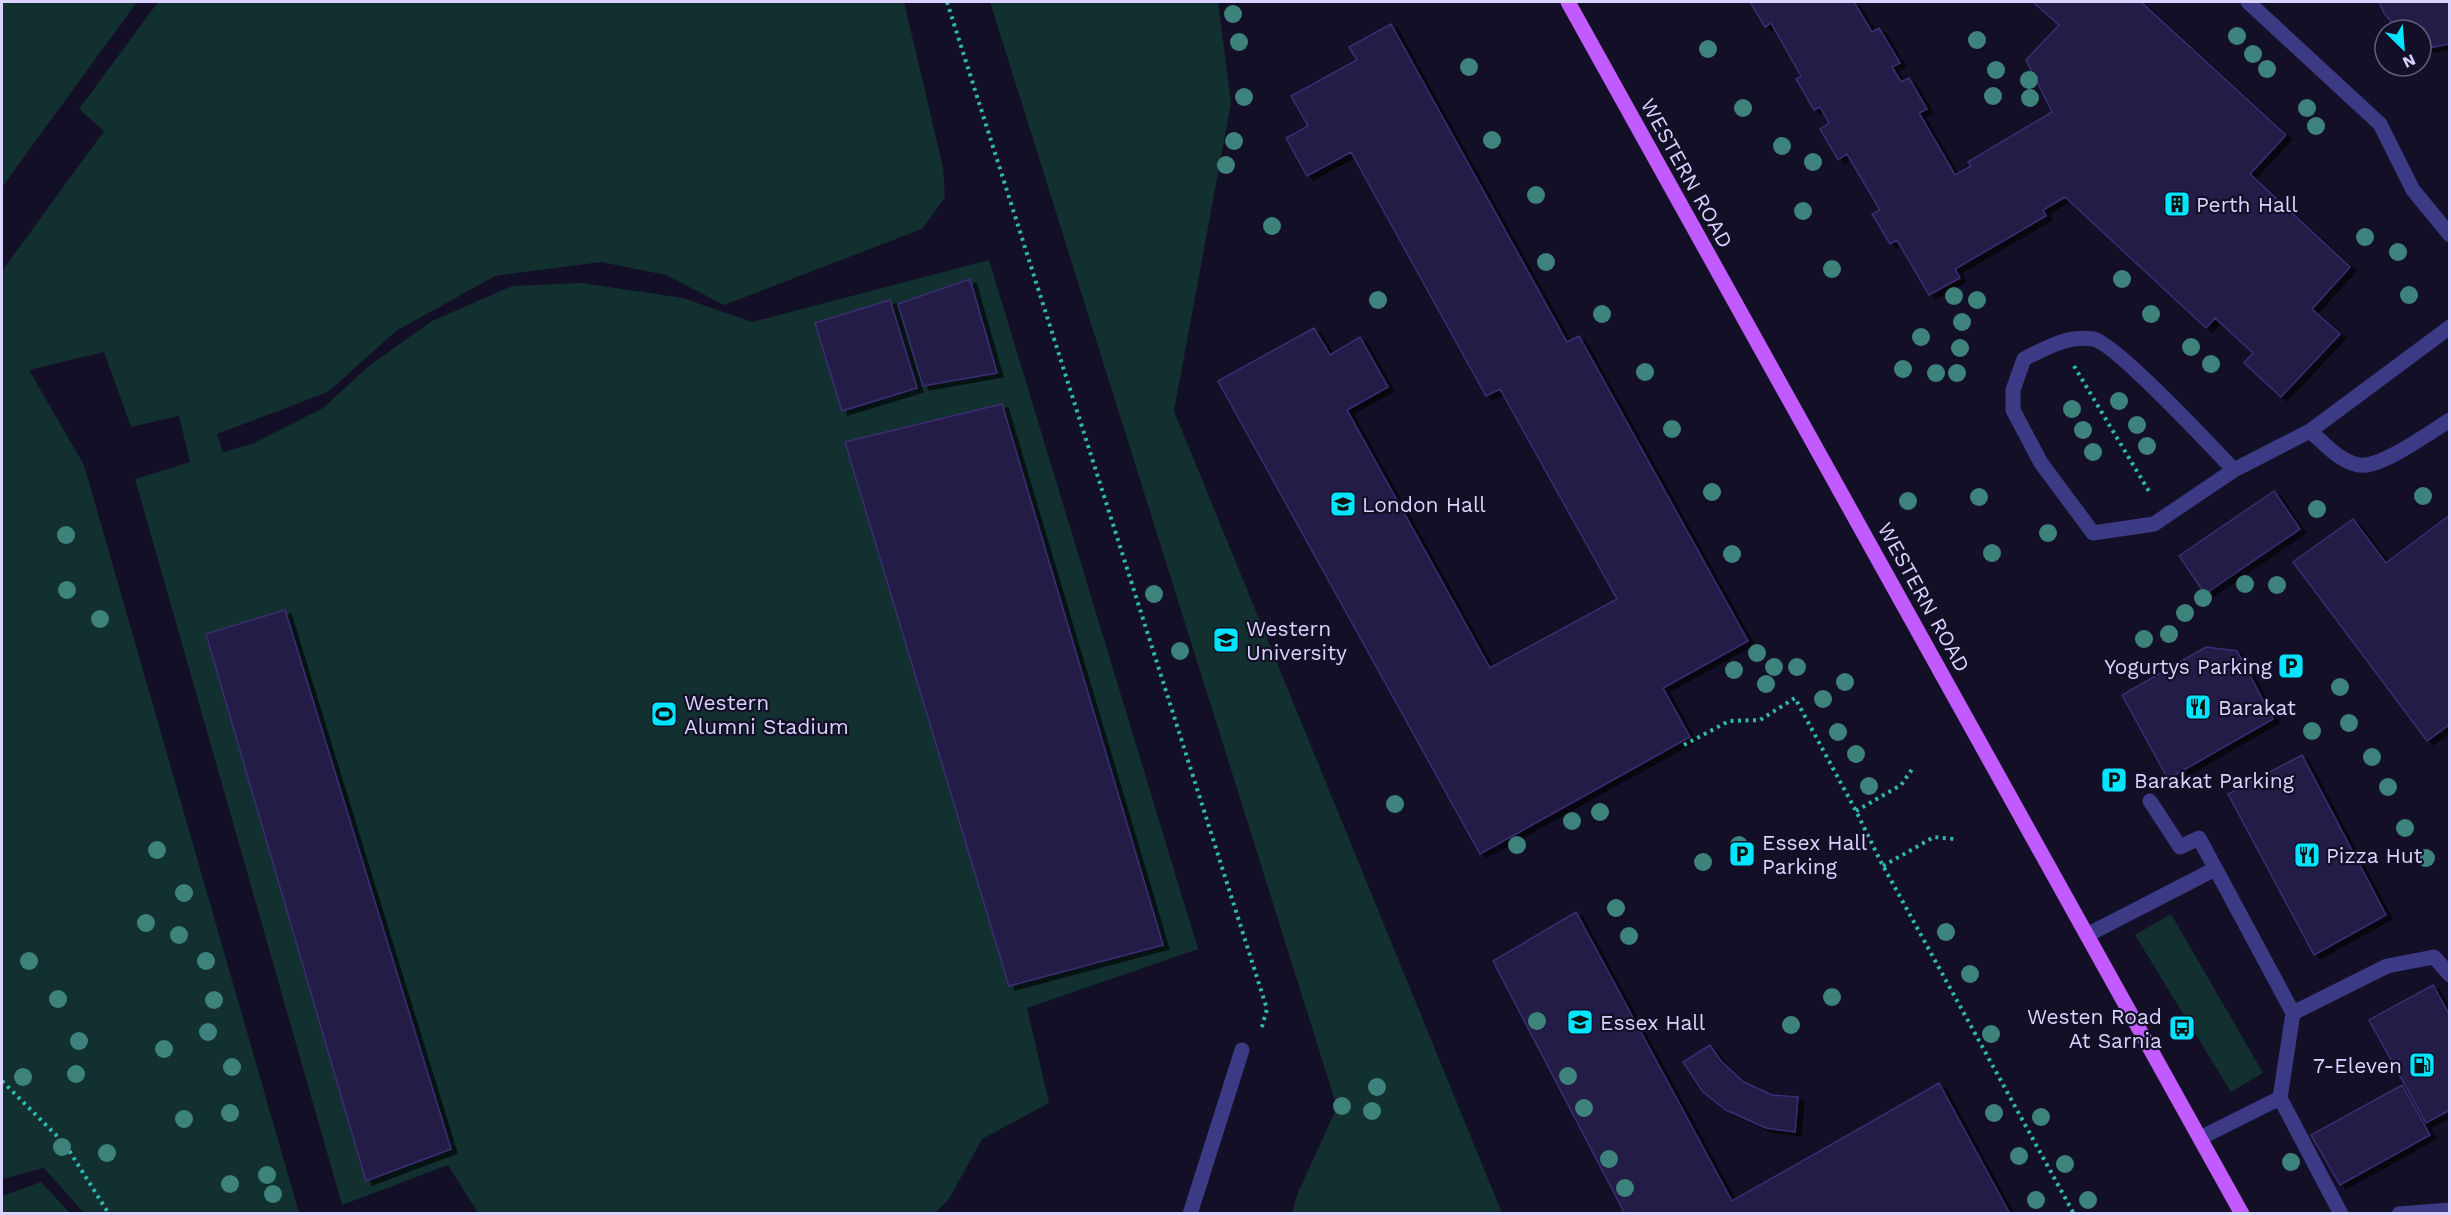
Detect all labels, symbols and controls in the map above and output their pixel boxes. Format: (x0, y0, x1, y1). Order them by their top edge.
north arrow (2373, 18, 2433, 78)
text: N (2400, 50, 2419, 72)
street label: WESTERN ROAD (1636, 94, 1738, 252)
building icon: Perth Hall (2162, 189, 2192, 219)
place label: Perth Hall (2196, 192, 2298, 217)
school or university icon: London Hall (1328, 489, 1358, 519)
place label: London Hall (1362, 492, 1486, 517)
street label: WESTERN ROAD (1873, 518, 1975, 676)
place label: Western University (1246, 616, 1347, 665)
school or university icon: Western University (1211, 625, 1241, 655)
parking icon: Yogurtys Parking (2276, 651, 2306, 681)
place label: Yogurtys Parking (2104, 654, 2273, 679)
place label: Western Alumni Stadium (684, 690, 849, 739)
restaurant icon: Barakat (2183, 692, 2213, 722)
place label: Barakat (2218, 695, 2296, 720)
sports icon: Western Alumni Stadium (649, 699, 679, 729)
parking icon: Barakat Parking (2099, 765, 2129, 795)
place label: Barakat Parking (2134, 768, 2295, 793)
place label: Essex Hall Parking (1762, 830, 1868, 879)
parking icon: Essex Hall Parking (1727, 839, 1757, 869)
restaurant icon: Pizza Hut (2292, 840, 2322, 870)
place label: Pizza Hut (2326, 843, 2423, 868)
place label: Westen Road At Sarnia (2027, 1004, 2162, 1053)
school or university icon: Essex Hall (1565, 1007, 1595, 1037)
place label: Essex Hall (1600, 1010, 1706, 1035)
bus stop icon: Westen Road At Sarnia (2167, 1013, 2197, 1043)
fuel station icon: 7-Eleven (2407, 1050, 2437, 1080)
place label: 7-Eleven (2313, 1053, 2402, 1078)

